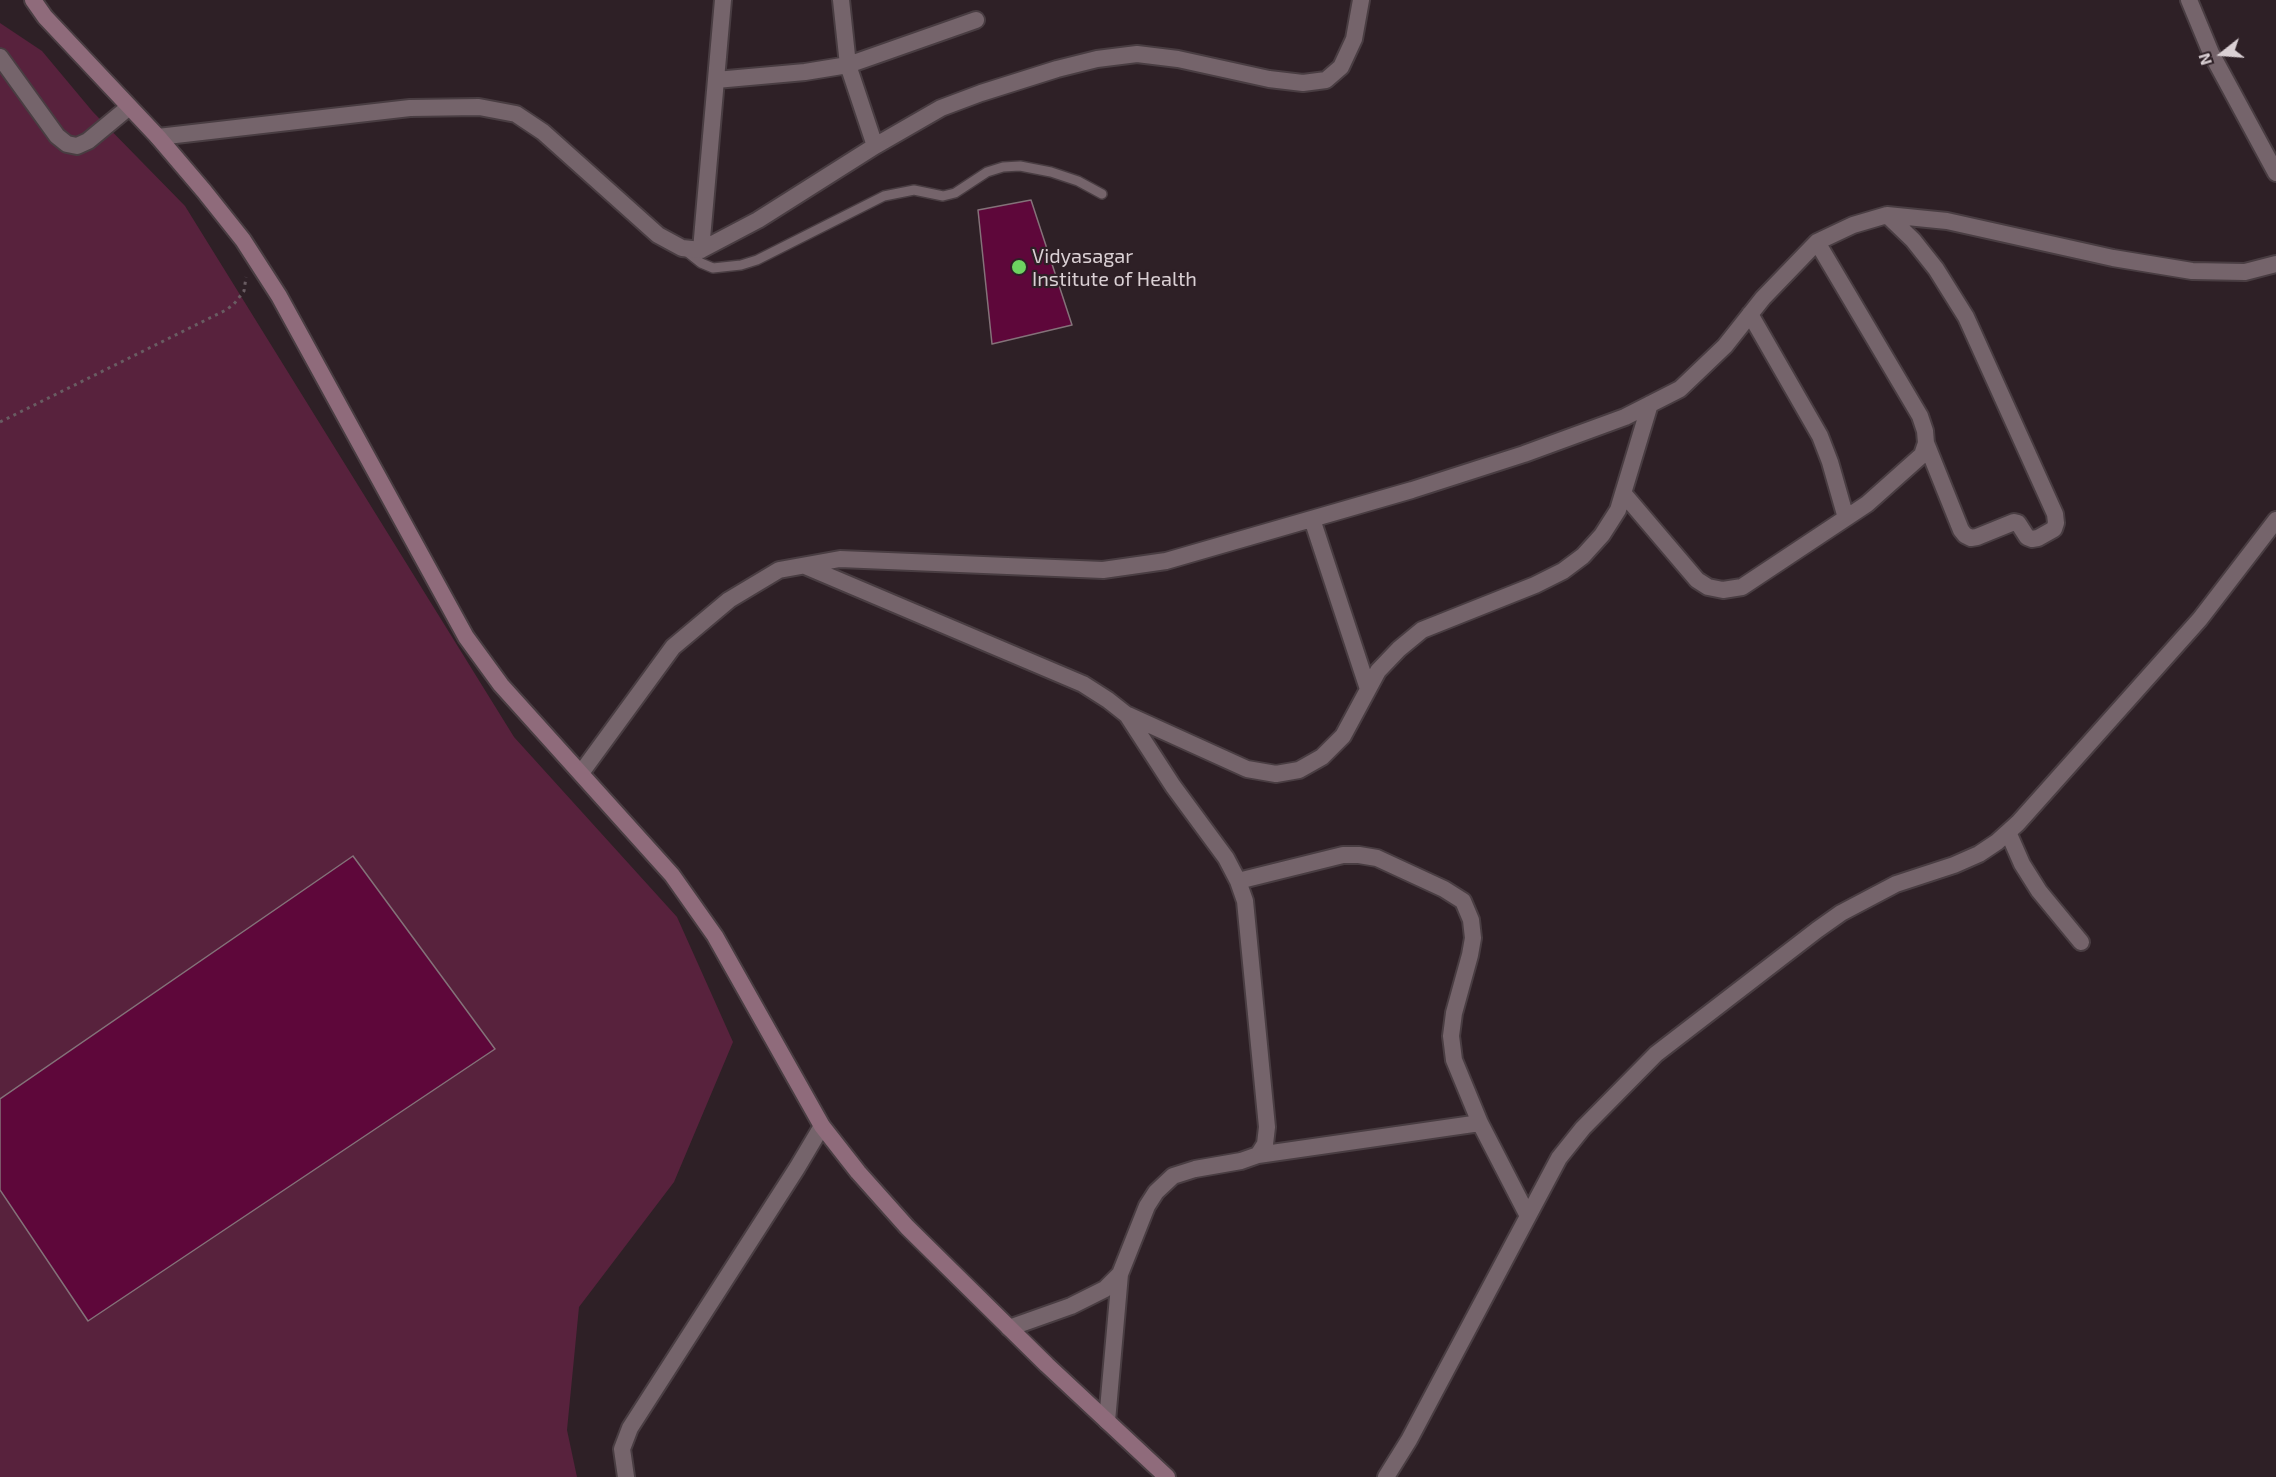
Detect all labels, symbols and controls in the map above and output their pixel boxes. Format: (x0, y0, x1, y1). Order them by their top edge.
north arrow (2192, 24, 2252, 84)
text: N (2194, 51, 2215, 68)
place label: Vidyasagar Institute of Health (1032, 244, 1197, 291)
marker: Vidyasagar Institute of Health (1010, 258, 1028, 276)

